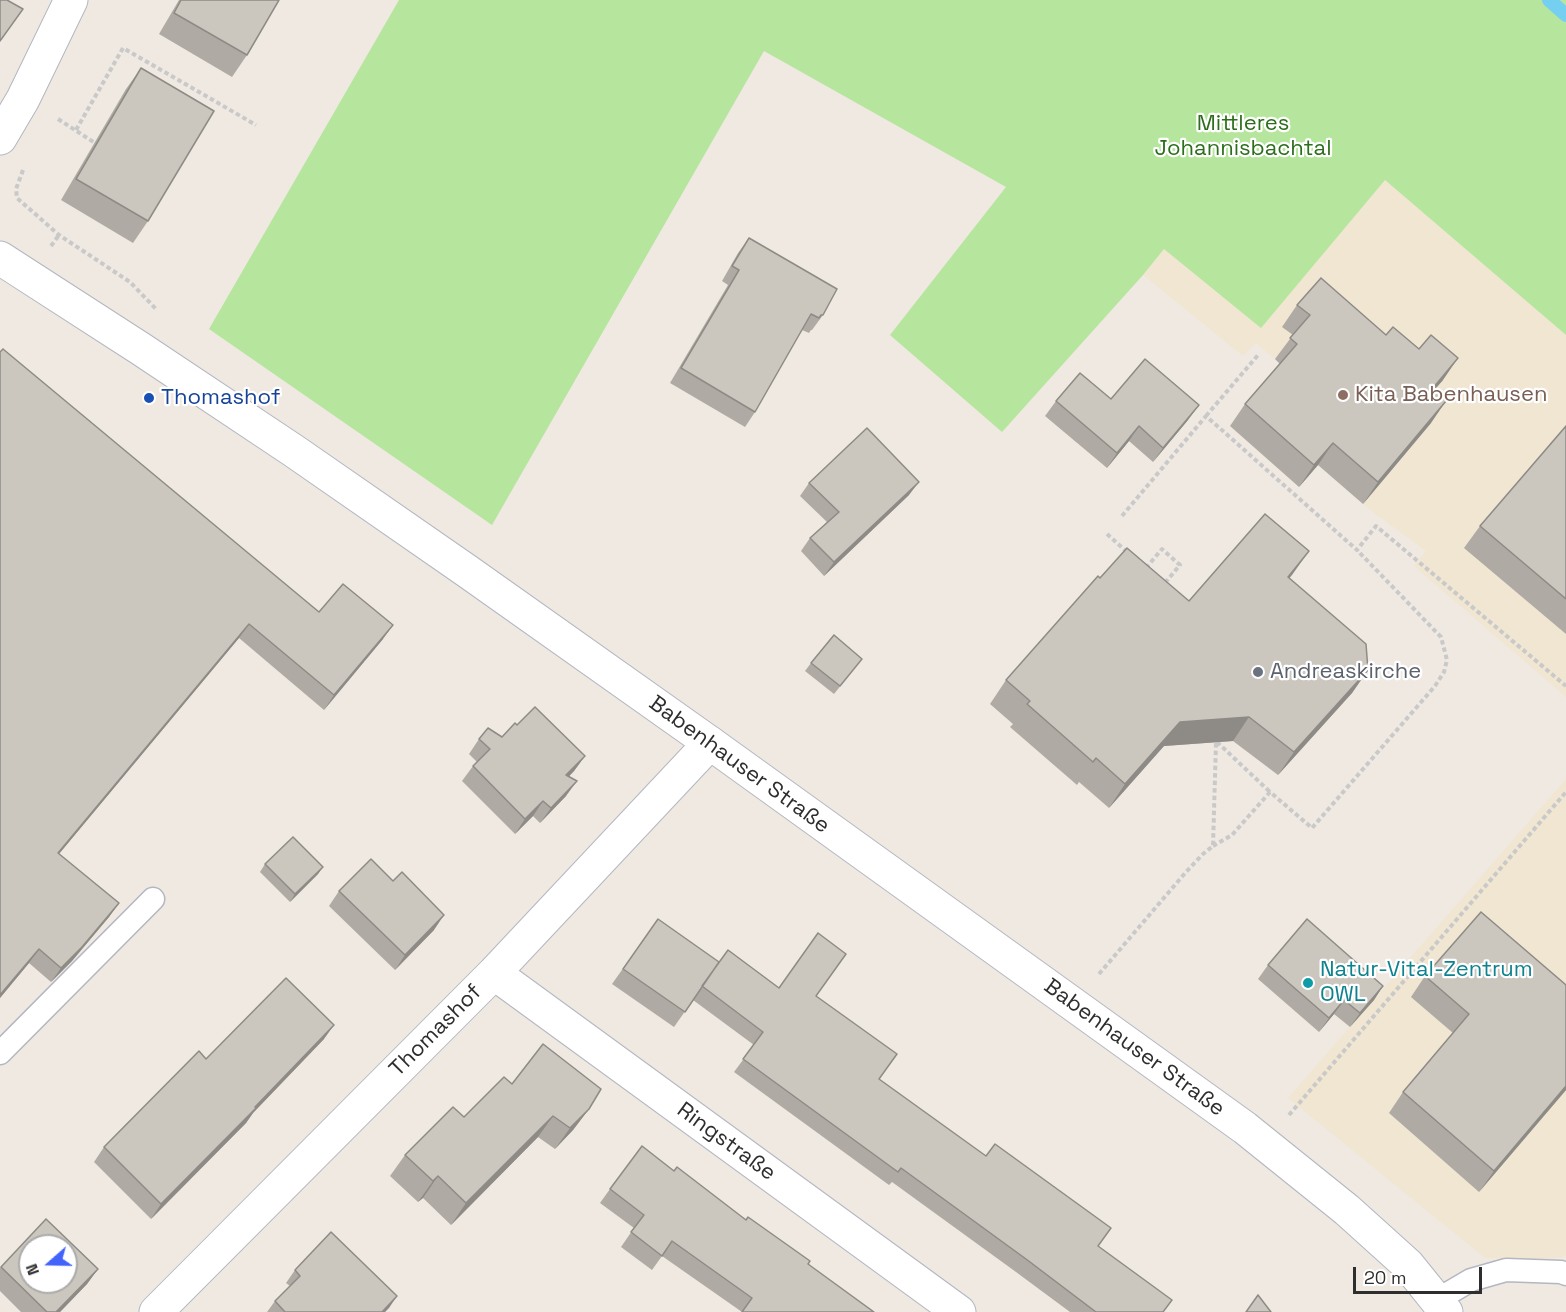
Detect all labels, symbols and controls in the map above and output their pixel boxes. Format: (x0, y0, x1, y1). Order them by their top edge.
park label: Mittleres Johannisbachtal (1154, 111, 1332, 162)
place label: Kita Babenhausen (1355, 382, 1547, 408)
place label: Thomashof (161, 385, 280, 411)
marker: Kita Babenhausen (1336, 388, 1350, 402)
marker: Thomashof (142, 391, 156, 405)
place label: Andreaskirche (1270, 659, 1421, 685)
marker: Andreaskirche (1251, 665, 1265, 679)
street label: Babenhauser Straße (644, 691, 834, 839)
place label: Natur-Vital-Zentrum OWL (1320, 957, 1533, 1008)
street label: Babenhauser Straße (1039, 974, 1229, 1122)
marker: Natur-Vital-Zentrum OWL (1301, 976, 1315, 990)
street label: Thomashof (384, 979, 488, 1083)
street label: Ringstraße (671, 1097, 781, 1187)
north arrow (18, 1234, 78, 1294)
scale bar (1356, 1255, 1485, 1293)
text: N (21, 1261, 44, 1278)
text: 20 m (1364, 1266, 1407, 1289)

